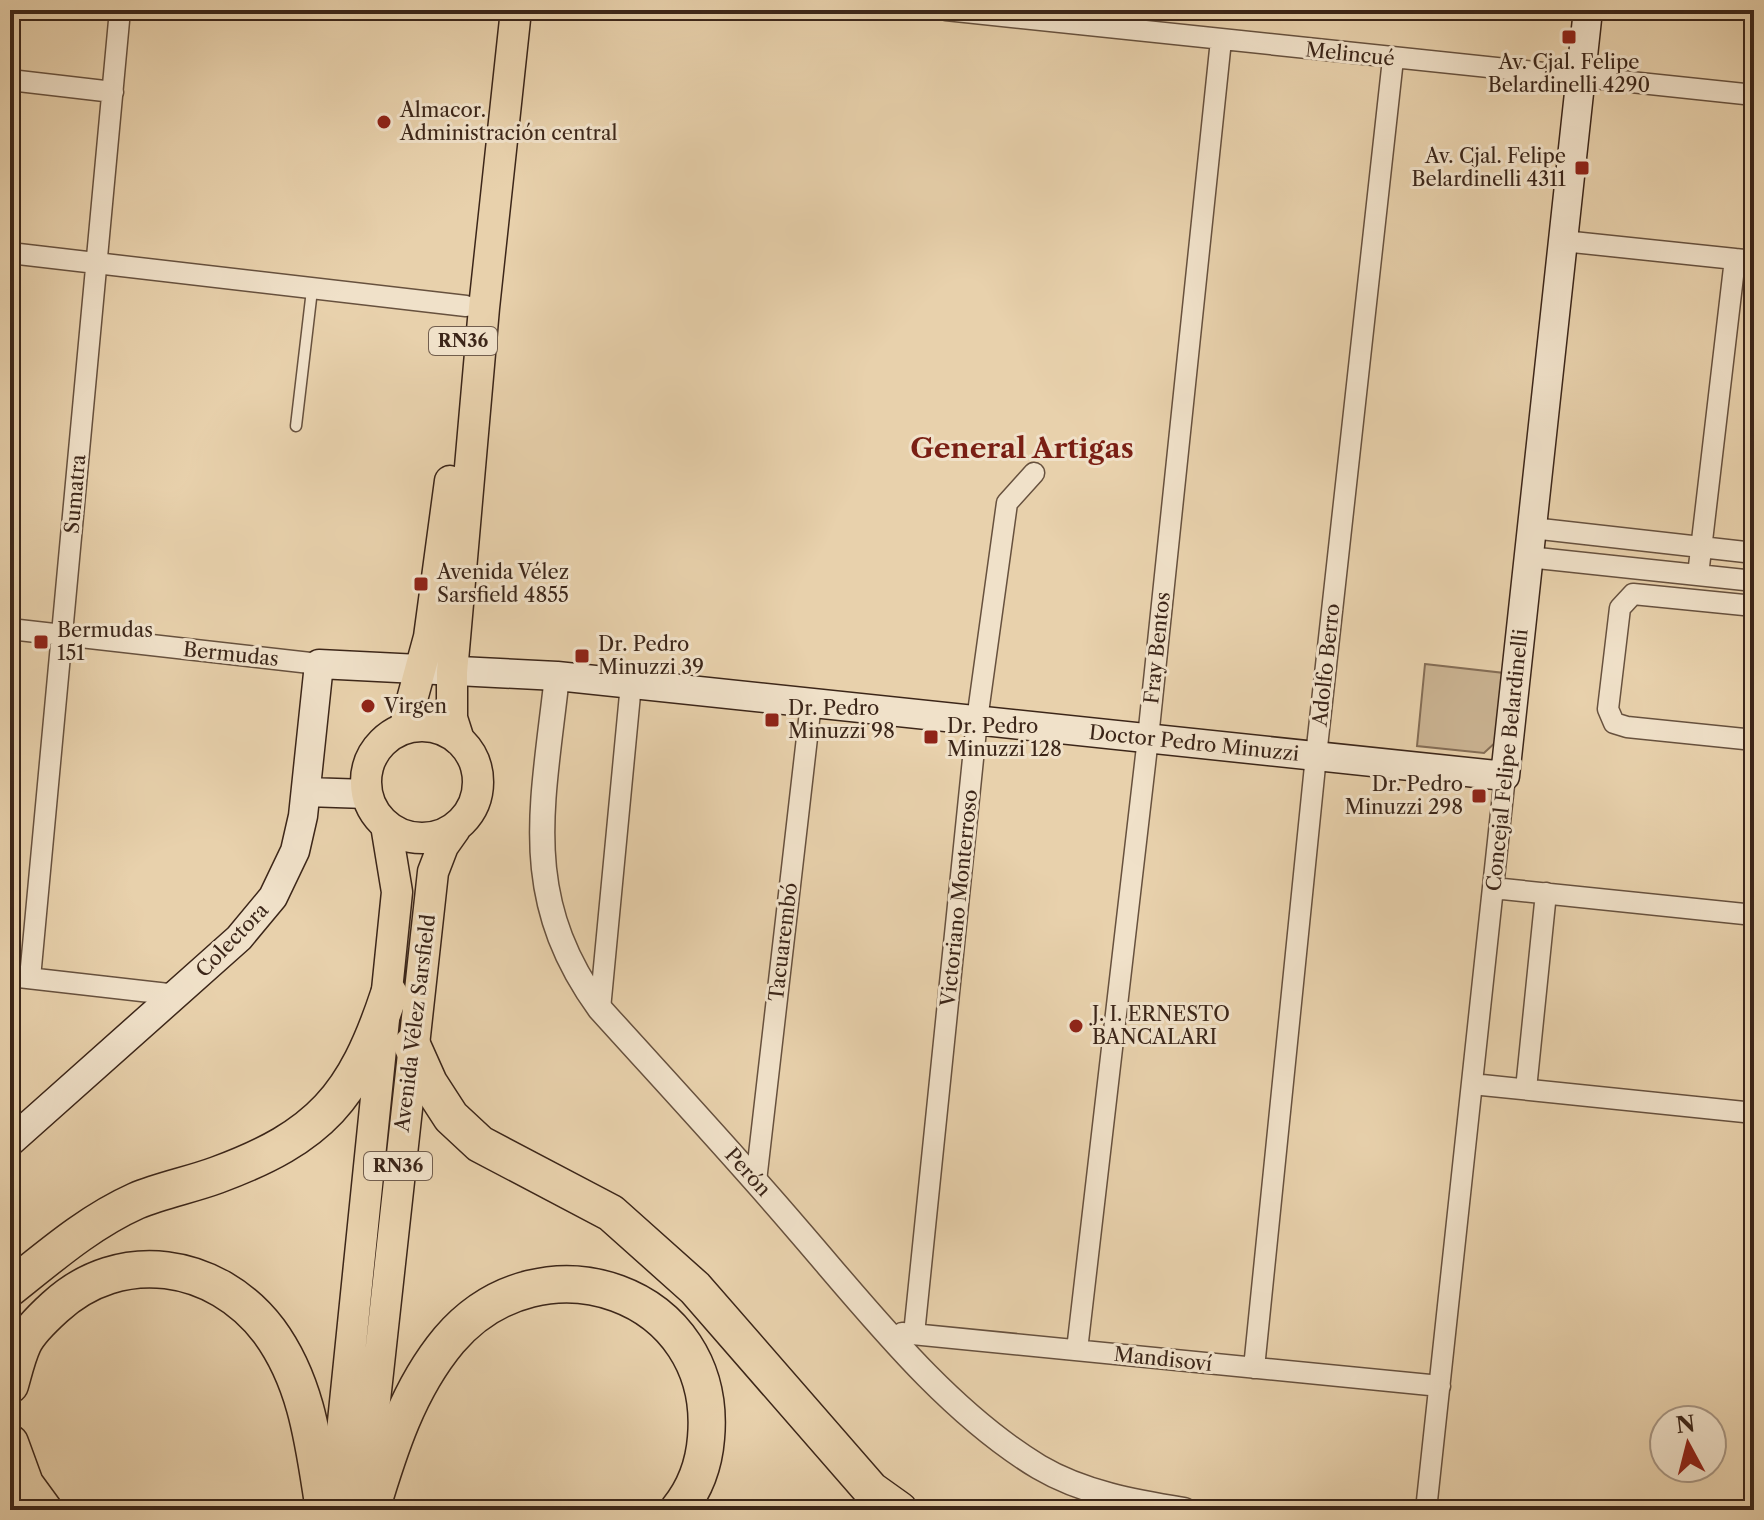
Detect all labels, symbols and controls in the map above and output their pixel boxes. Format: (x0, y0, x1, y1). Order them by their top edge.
marker: Av. Cjal. Felipe Belardinelli 4290 (1560, 28, 1578, 46)
street label: Melincué (1304, 37, 1396, 71)
place label: Av. Cjal. Felipe Belardinelli 4290 (1488, 50, 1650, 97)
place label: Almacor. Administración central (399, 98, 617, 145)
marker: Almacor. Administración central (375, 113, 393, 131)
place label: Av. Cjal. Felipe Belardinelli 4311 (1412, 144, 1567, 191)
marker: Av. Cjal. Felipe Belardinelli 4311 (1573, 159, 1591, 177)
road number: RN36 (429, 327, 497, 355)
district label: General Artigas (910, 431, 1134, 465)
street label: Sumatra (60, 453, 90, 535)
place label: Avenida Vélez Sarsfield 4855 (436, 560, 569, 607)
marker: Avenida Vélez Sarsfield 4855 (412, 575, 430, 593)
street label: Fray Bentos (1139, 591, 1175, 705)
street label: Adolfo Berro (1308, 602, 1344, 729)
place label: Bermudas 151 (57, 618, 153, 665)
street label: Concejal Felipe Belardinelli (1481, 628, 1533, 892)
place label: Dr. Pedro Minuzzi 39 (598, 632, 704, 679)
marker: Bermudas 151 (32, 633, 50, 651)
street label: Bermudas (182, 637, 280, 671)
marker: Dr. Pedro Minuzzi 39 (573, 647, 591, 665)
place label: Virgen (383, 694, 448, 718)
place label: Dr. Pedro Minuzzi 98 (788, 696, 895, 743)
marker: Virgen (359, 697, 377, 715)
marker: Dr. Pedro Minuzzi 98 (763, 711, 781, 729)
place label: Dr. Pedro Minuzzi 128 (947, 714, 1062, 761)
street label: Doctor Pedro Minuzzi (1088, 720, 1300, 766)
marker: Dr. Pedro Minuzzi 128 (922, 728, 940, 746)
place label: Dr. Pedro Minuzzi 298 (1345, 772, 1463, 819)
marker: Dr. Pedro Minuzzi 298 (1470, 787, 1488, 805)
street label: Victoriano Monterroso (936, 788, 982, 1009)
street label: Tacuarembó (764, 881, 802, 1003)
street label: Colectora (191, 898, 273, 982)
street label: Avenida Vélez Sarsfield (390, 913, 440, 1134)
place label: J. I. ERNESTO BANCALARI (1089, 1002, 1230, 1049)
marker: J. I. ERNESTO BANCALARI (1067, 1017, 1085, 1035)
street label: Perón (720, 1143, 776, 1202)
road number: RN36 (364, 1152, 432, 1180)
street label: Mandisoví (1113, 1342, 1213, 1376)
north arrow (1648, 1404, 1728, 1484)
text: N (1674, 1410, 1697, 1439)

